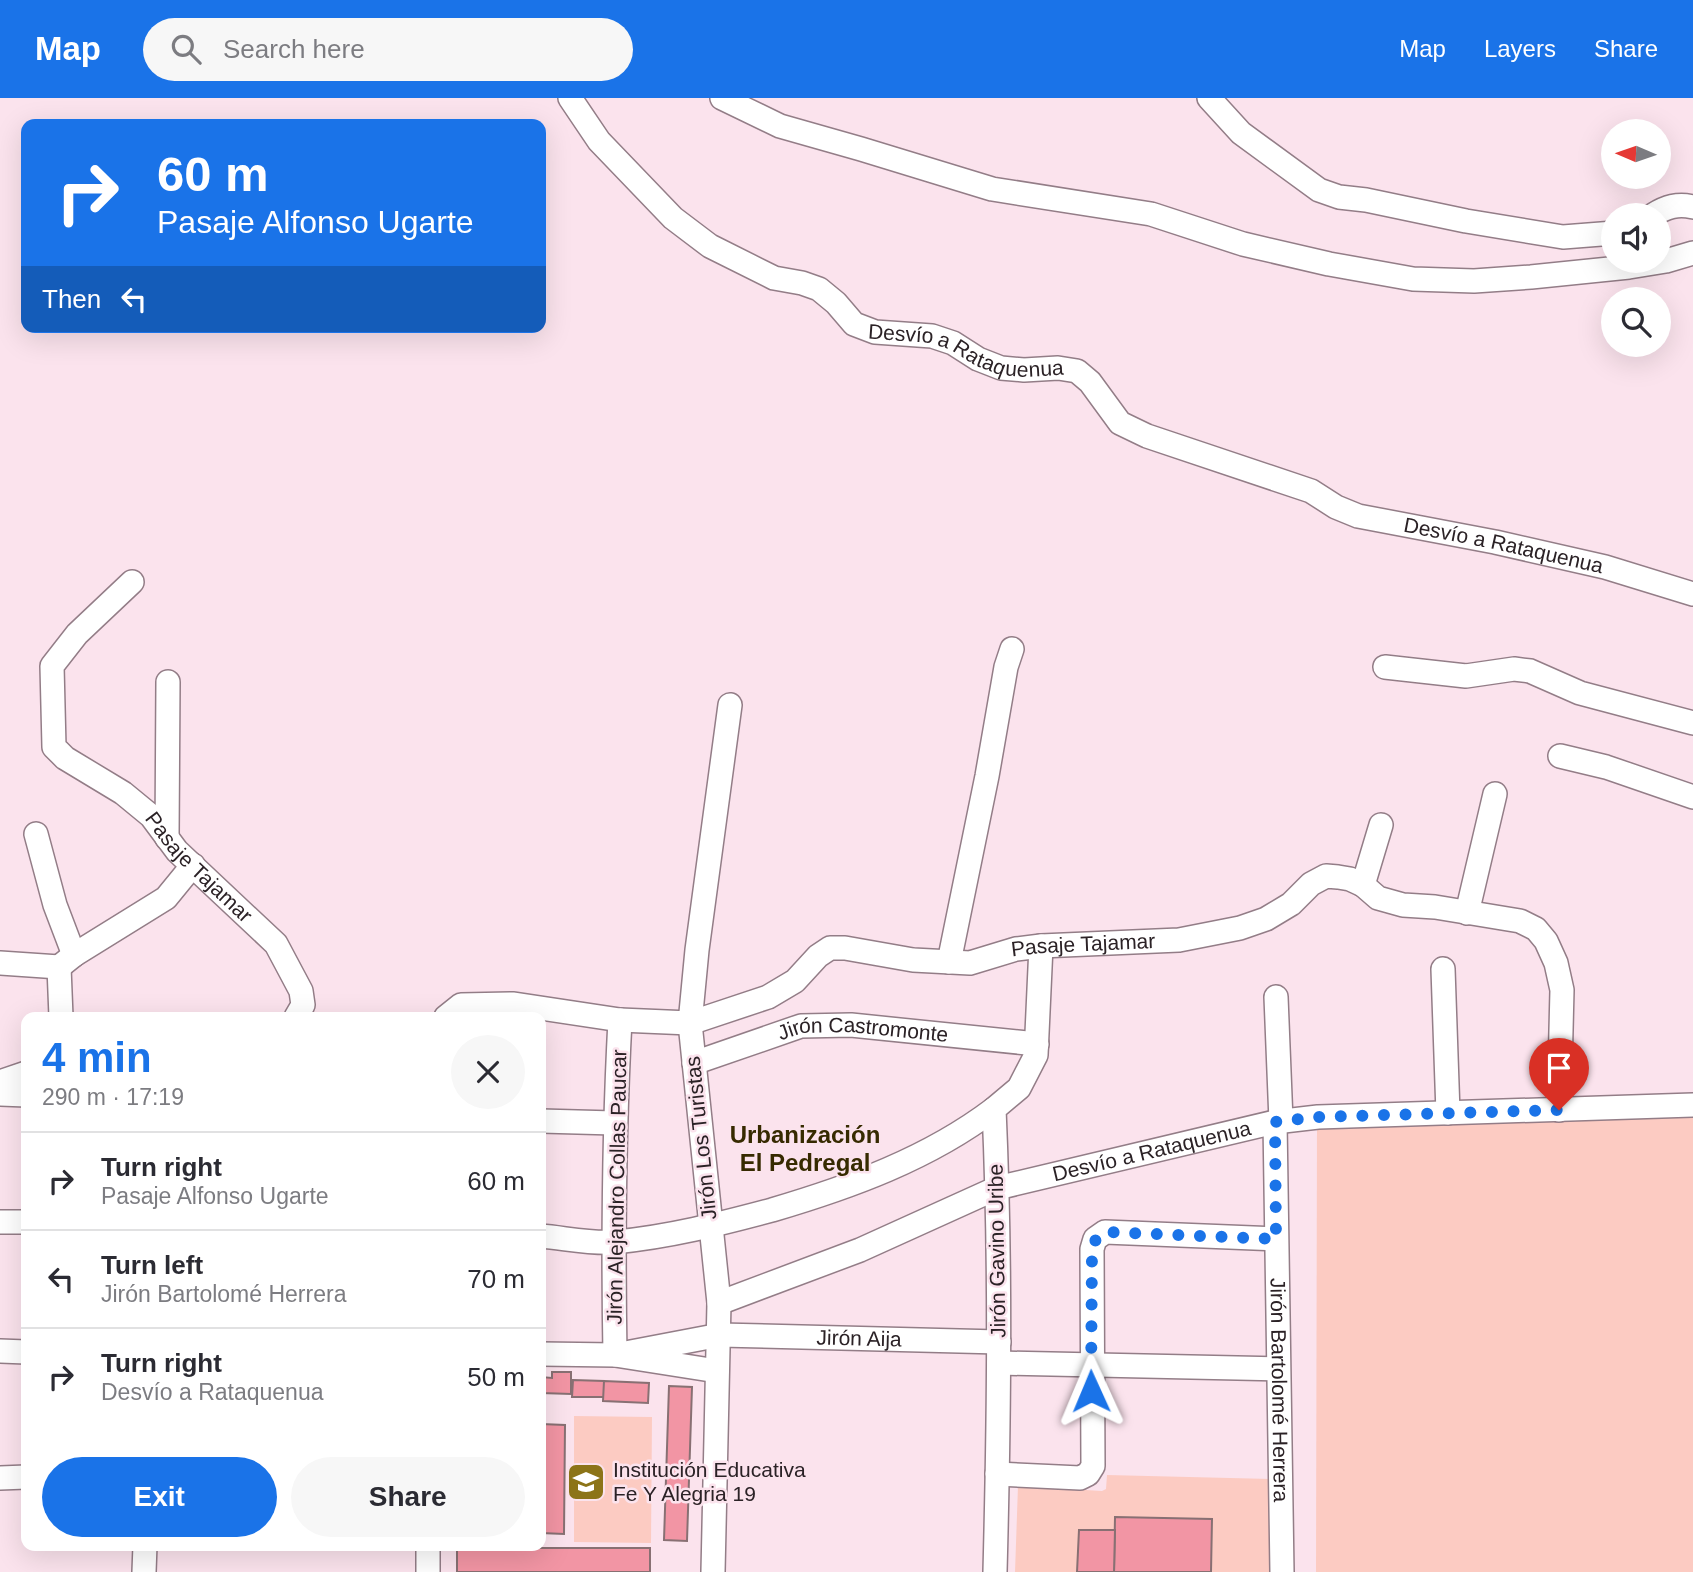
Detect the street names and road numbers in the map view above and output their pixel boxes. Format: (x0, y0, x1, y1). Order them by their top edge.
street label: Desvío a Rataquenua (867, 320, 1065, 381)
street label: Desvío a Rataquenua (1402, 513, 1606, 577)
street label: Pasaje Tajamar (141, 807, 257, 927)
street label: Pasaje Tajamar (1010, 929, 1156, 961)
street label: Jirón Castromonte (774, 1013, 949, 1046)
street label: Jirón Alejandro Collas Paucar (603, 1049, 630, 1325)
street label: Jirón Los Turistas (680, 1055, 721, 1221)
street label: Desvío a Rataquenua (1050, 1116, 1253, 1185)
street label: Jirón Gavino Uribe (983, 1164, 1010, 1338)
street label: Jirón Bartolomé Herrera (1266, 1278, 1293, 1503)
street label: Jirón Aija (816, 1325, 902, 1351)

